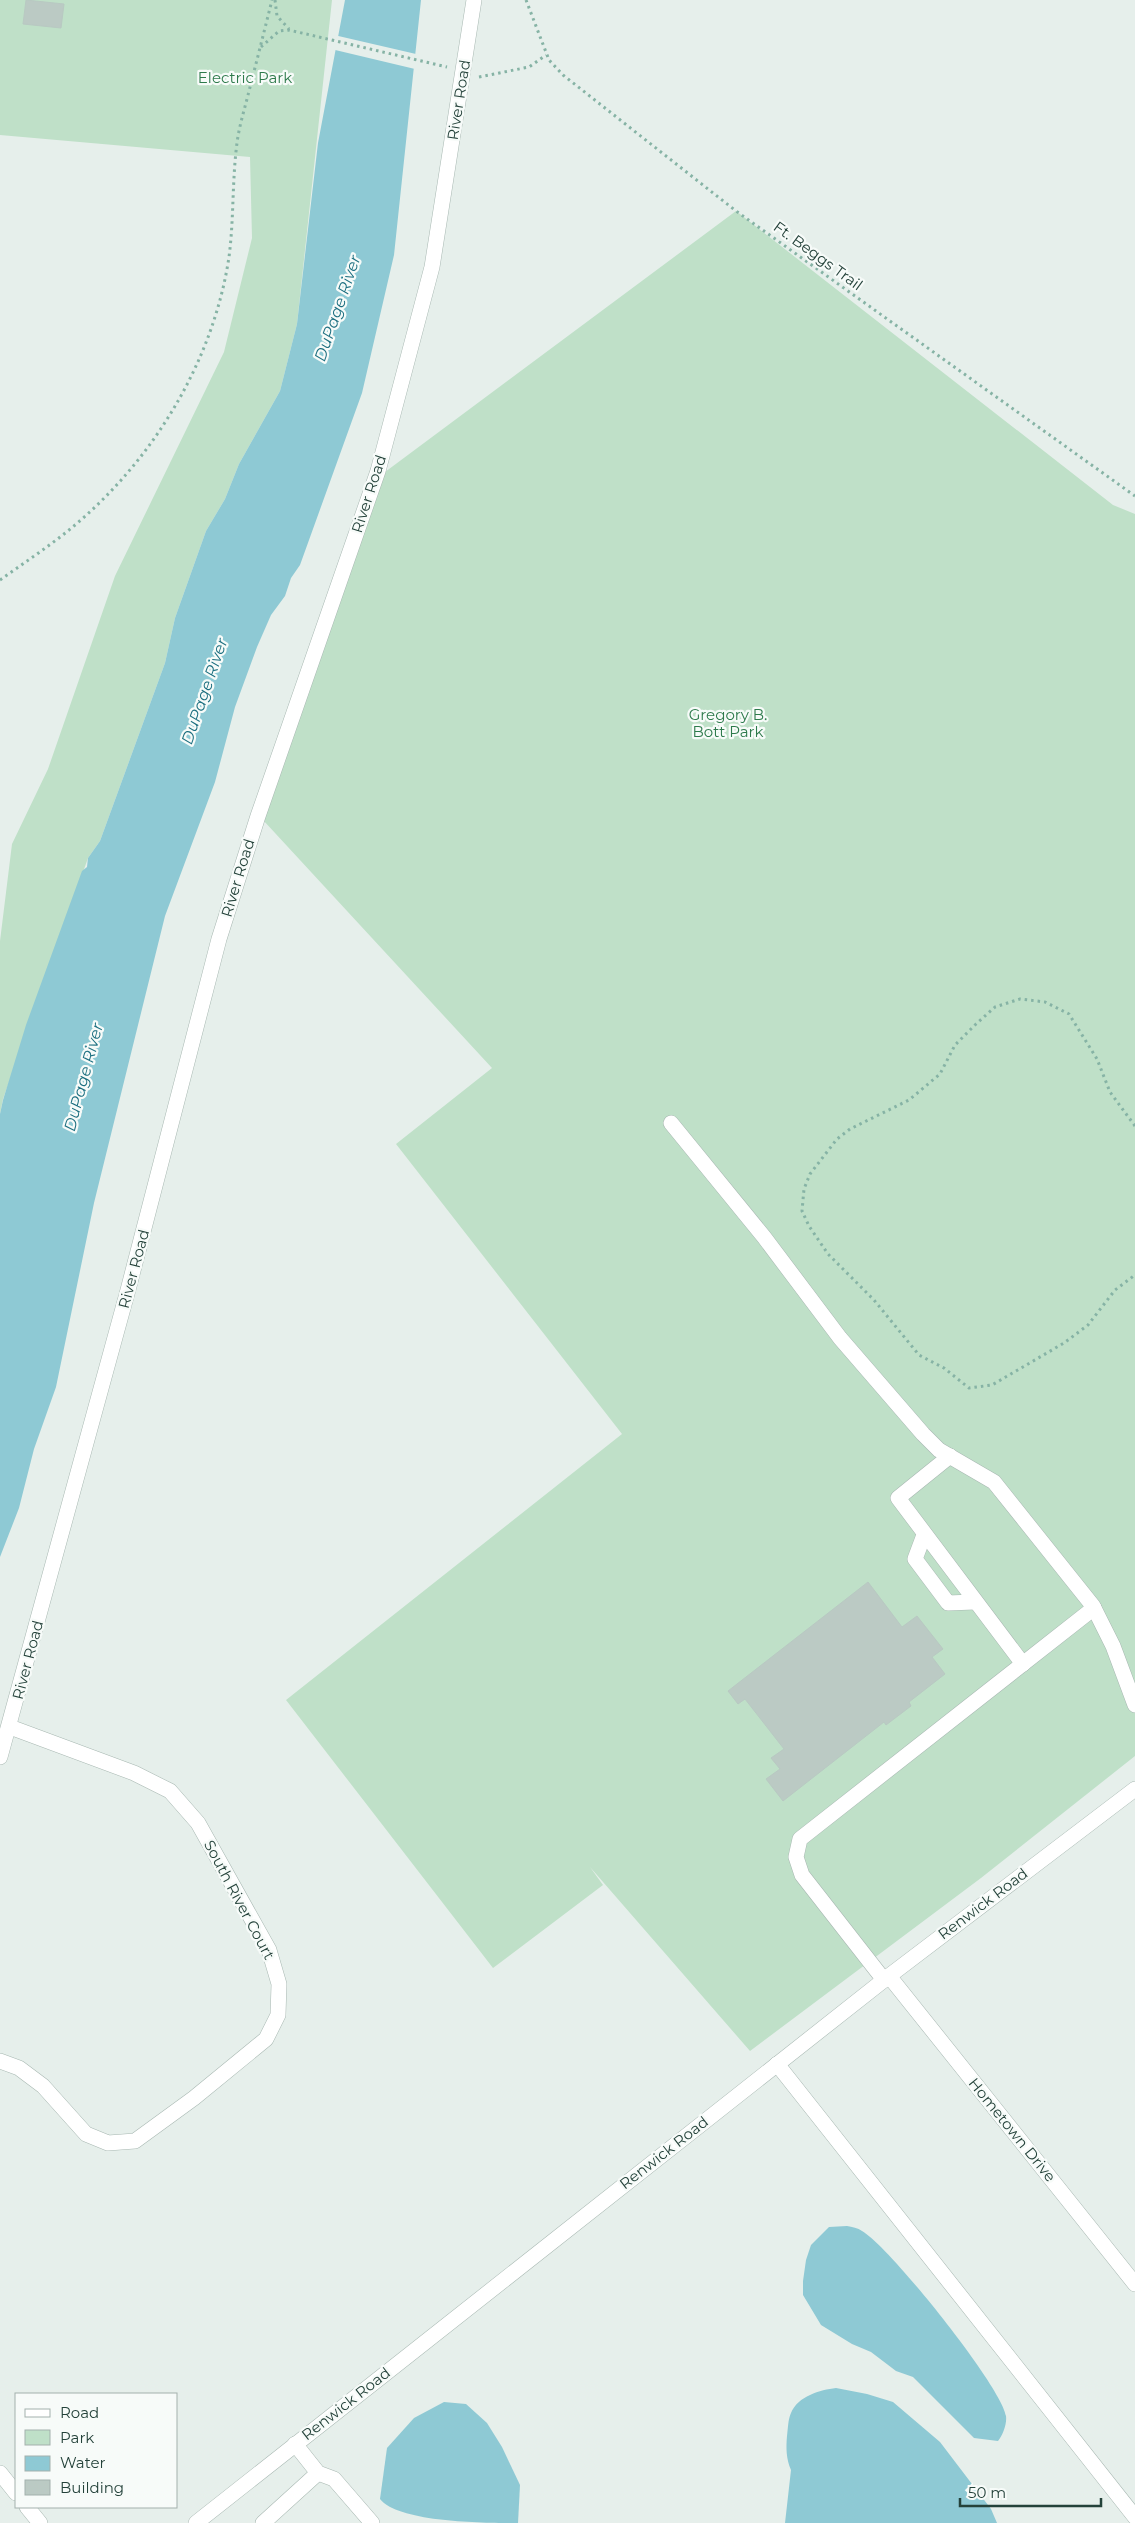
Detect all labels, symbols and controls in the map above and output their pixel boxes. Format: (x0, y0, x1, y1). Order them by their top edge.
street label: River Road (443, 58, 474, 141)
park label: Electric Park (198, 68, 292, 87)
street label: Ft. Beggs Trail (770, 217, 867, 294)
water label: DuPage River (310, 252, 365, 364)
street label: River Road (347, 452, 390, 535)
water label: DuPage River (177, 635, 232, 747)
park label: Gregory B. Bott Park (689, 705, 767, 741)
street label: River Road (217, 836, 258, 919)
water label: DuPage River (60, 1020, 107, 1133)
street label: River Road (114, 1227, 153, 1310)
street label: River Road (8, 1618, 47, 1701)
street label: South River Court (200, 1837, 279, 1963)
street label: Renwick Road (934, 1864, 1031, 1944)
street label: Hometown Drive (965, 2074, 1060, 2185)
street label: Renwick Road (615, 2112, 712, 2193)
street label: Renwick Road (297, 2363, 394, 2444)
legend (15, 2393, 178, 2508)
text: Road (60, 2403, 99, 2422)
text: Park (60, 2428, 94, 2447)
text: Water (60, 2453, 106, 2472)
scale bar (960, 2476, 1101, 2508)
text: Building (60, 2478, 124, 2497)
text: 50 m (968, 2483, 1006, 2502)

